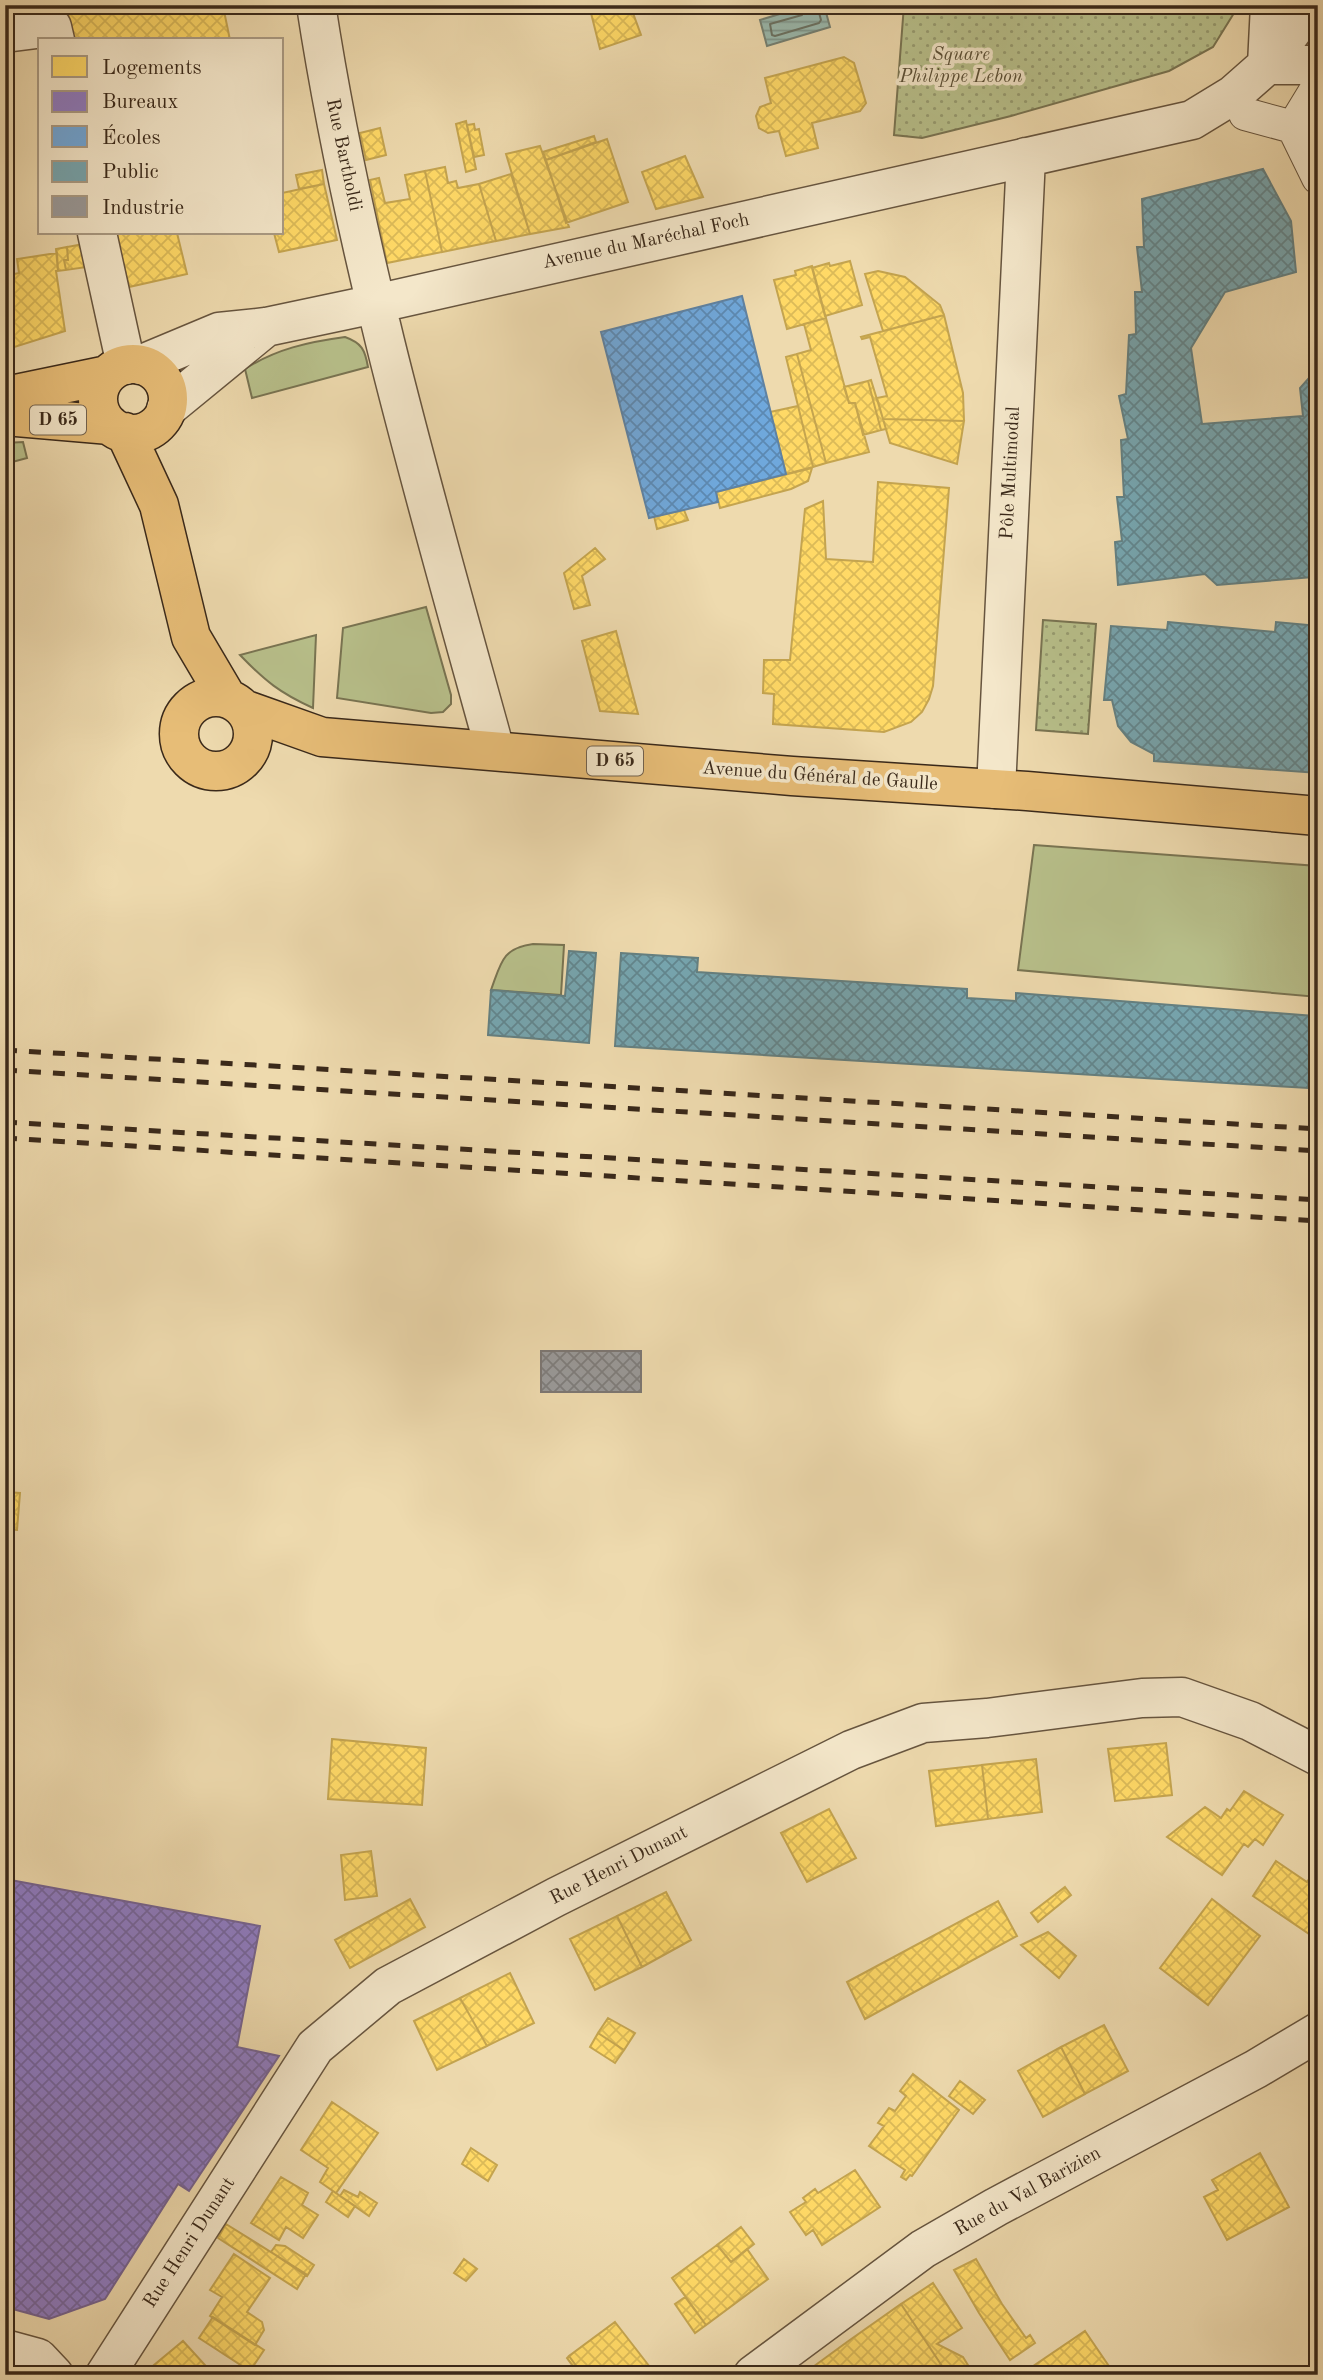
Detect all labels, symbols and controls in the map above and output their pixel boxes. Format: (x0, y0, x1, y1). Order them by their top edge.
legend (38, 38, 284, 234)
park label: Square Philippe Lebon (898, 46, 1023, 87)
text: Logements (102, 58, 202, 79)
text: Bureaux (102, 92, 179, 113)
street label: Rue Bartholdi (322, 97, 364, 213)
text: Écoles (102, 124, 161, 149)
text: Public (102, 162, 159, 183)
text: Industrie (102, 198, 184, 219)
street label: Avenue du Maréchal Foch (541, 211, 751, 273)
road number: D 65 (30, 406, 86, 434)
street label: Pôle Multimodal (998, 406, 1024, 540)
road number: D 65 (587, 746, 643, 776)
street label: Avenue du Général de Gaulle (701, 759, 939, 795)
street label: Rue Henri Dunant (547, 1823, 691, 1909)
street label: Rue du Val Barizien (952, 2144, 1104, 2240)
street label: Rue Henri Dunant (141, 2174, 239, 2312)

